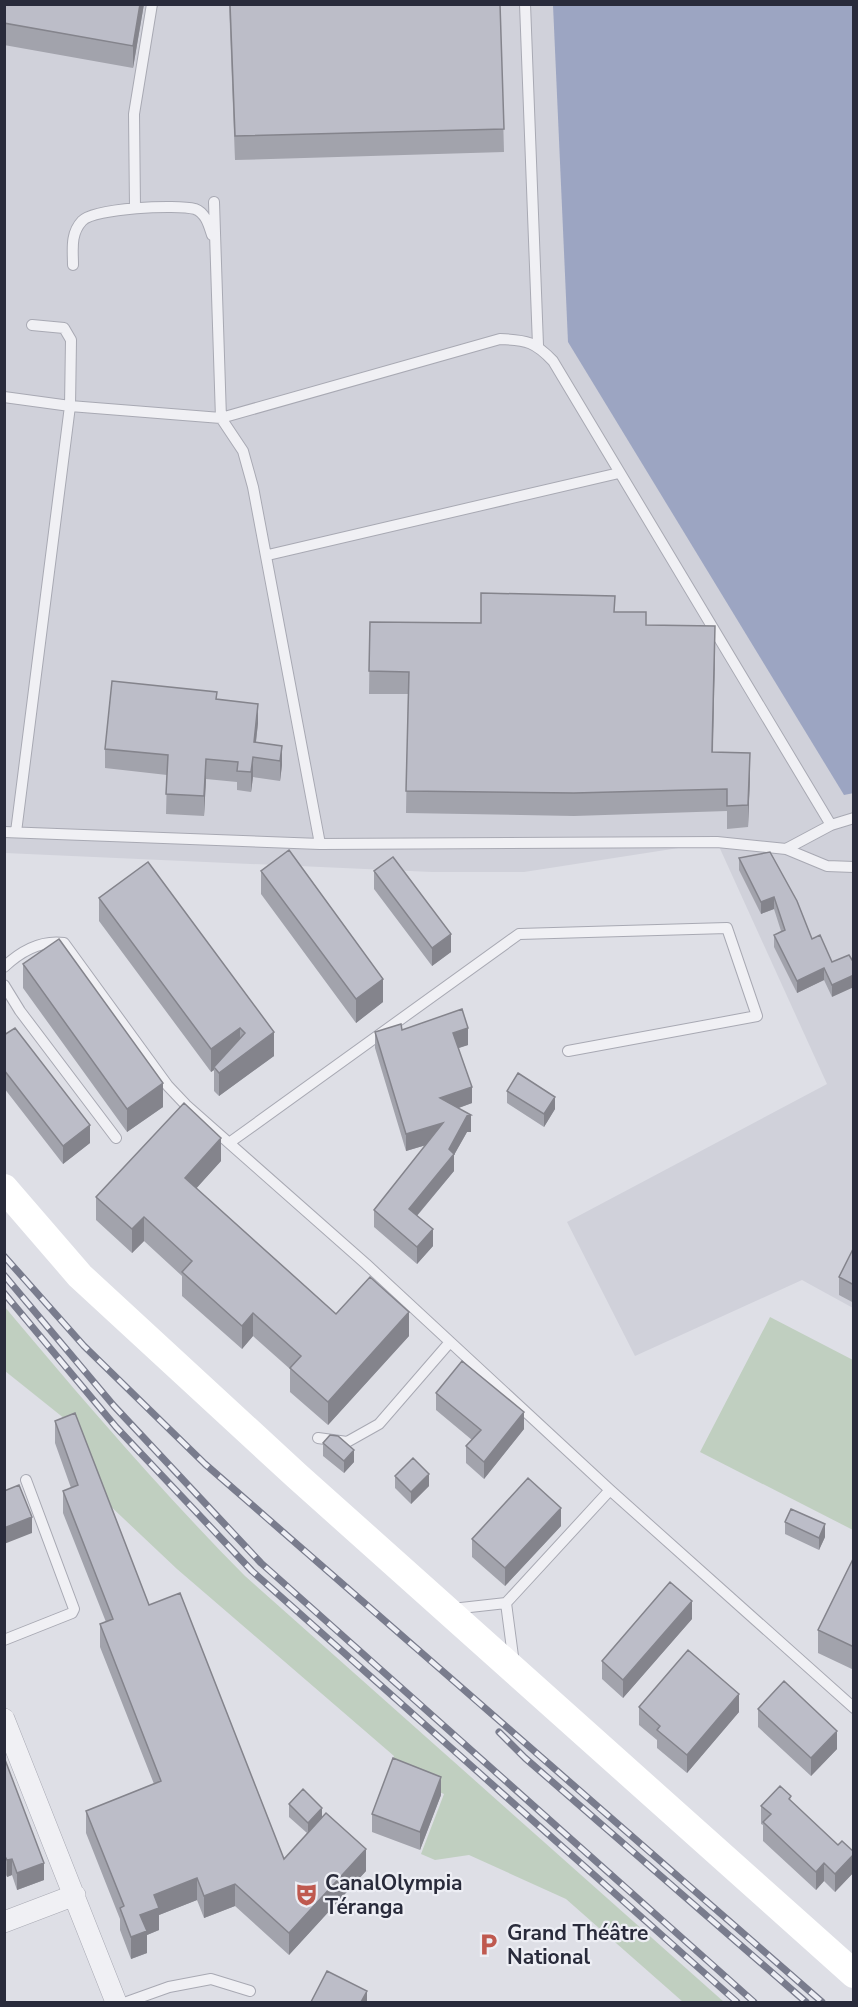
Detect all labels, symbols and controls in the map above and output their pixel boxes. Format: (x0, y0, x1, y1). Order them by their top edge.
place label: CanalOlympia Téranga (325, 1869, 463, 1921)
theatre icon: CanalOlympia Téranga (294, 1882, 320, 1908)
place label: Grand Théâtre National (507, 1919, 648, 1971)
parking icon: Grand Théâtre National (476, 1932, 502, 1958)

